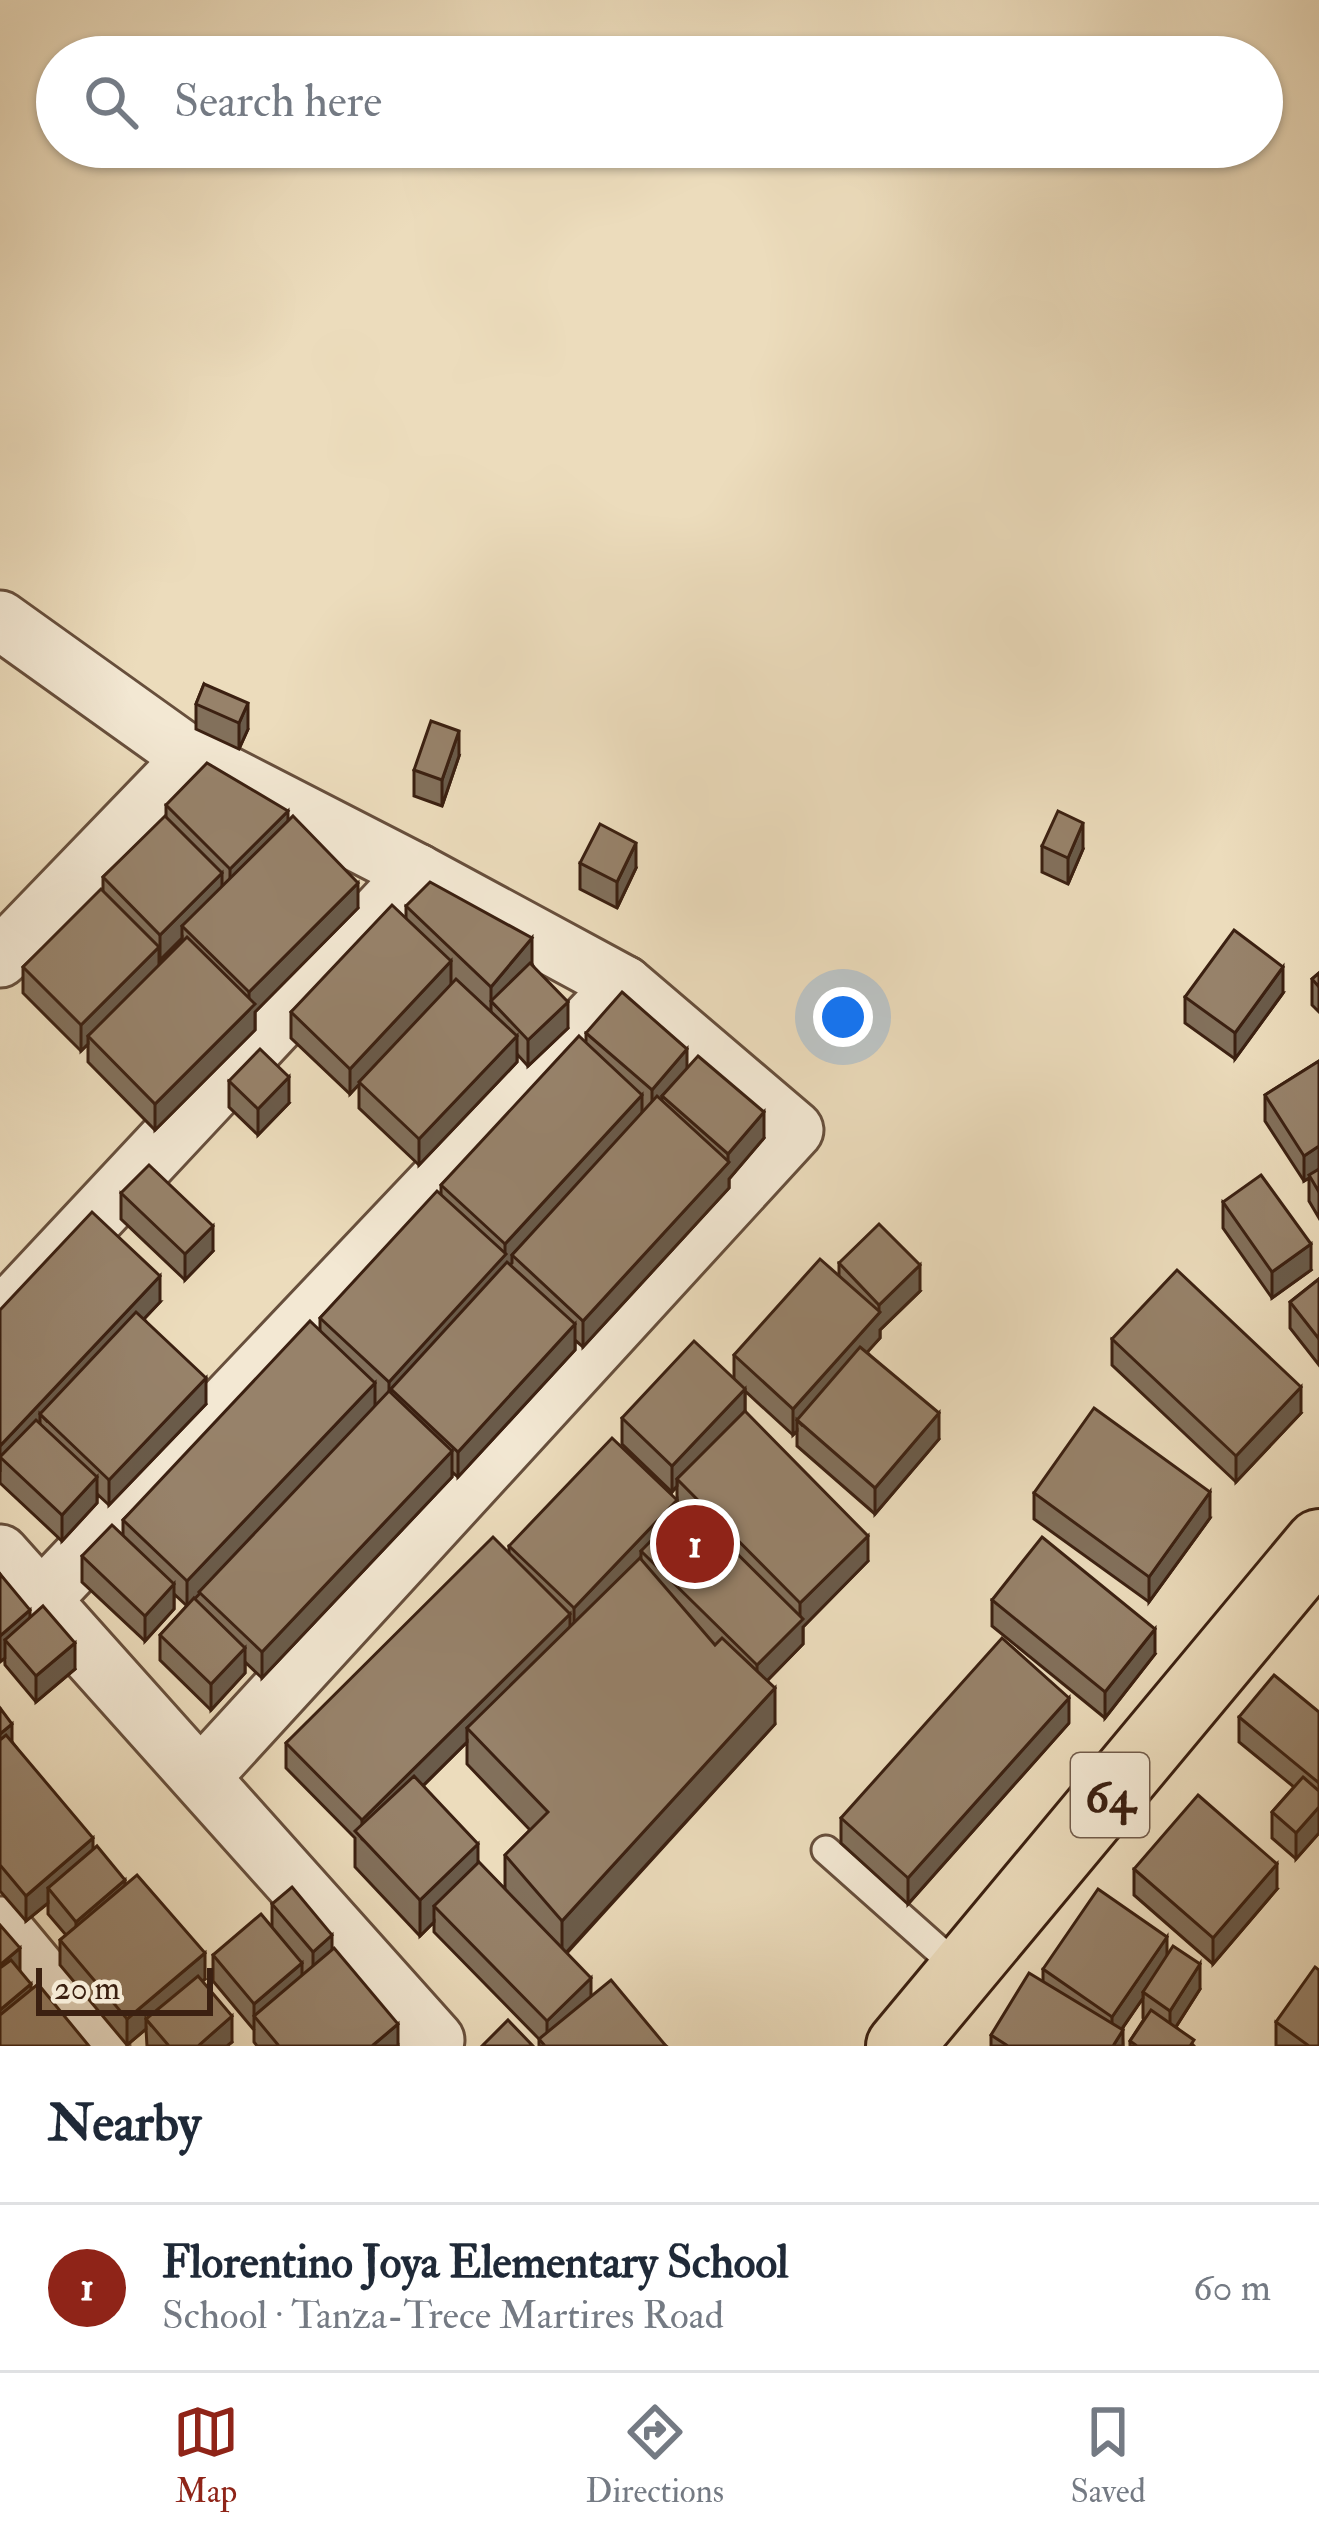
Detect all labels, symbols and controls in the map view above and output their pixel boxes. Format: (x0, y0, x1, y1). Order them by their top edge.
search box (36, 36, 1283, 168)
icon: search (78, 69, 144, 135)
text: Search here (174, 74, 382, 130)
your location (813, 987, 873, 1047)
pin: 1 (656, 1499, 734, 1589)
road number: 64 (1071, 1753, 1149, 1837)
scale bar (36, 1962, 213, 2015)
text: 20 m (54, 1968, 120, 2009)
text: Nearby (48, 2092, 201, 2156)
text: Florentino Joya Elementary School (162, 2235, 788, 2291)
text: 1 (80, 2263, 94, 2312)
text: 60 m (1193, 2263, 1271, 2312)
text: School · Tanza-Trece Martires Road (162, 2291, 724, 2340)
tab: Map (173, 2399, 239, 2512)
tab: Directions (586, 2399, 724, 2512)
tab: Saved (1070, 2399, 1146, 2512)

